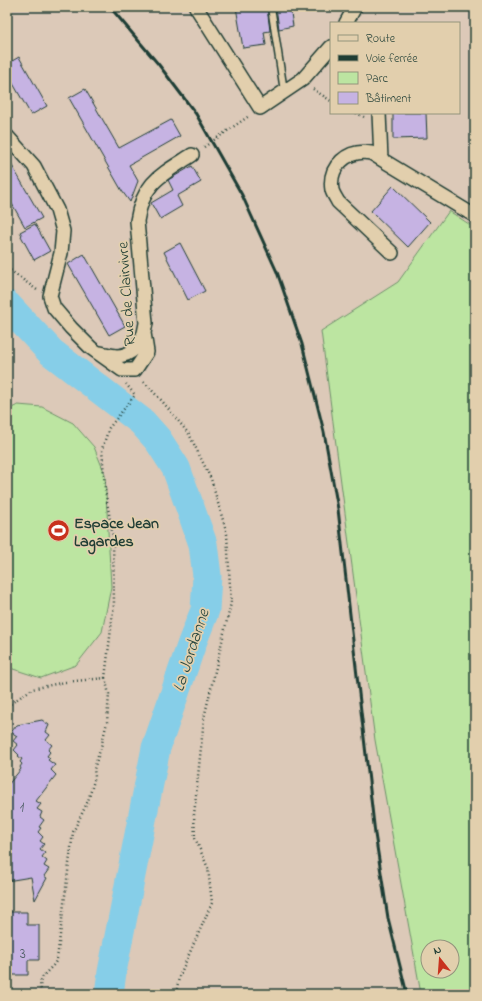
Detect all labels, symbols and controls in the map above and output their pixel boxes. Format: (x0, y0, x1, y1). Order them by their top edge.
legend (330, 22, 460, 114)
text: Route (366, 30, 396, 48)
text: Voie ferrée (365, 50, 418, 68)
text: Parc (366, 70, 388, 88)
text: Bâtiment (365, 90, 411, 108)
street label: Rue de Clairvivre (111, 240, 143, 347)
place label: Espace Jean Lagardes (74, 512, 159, 555)
sports icon: Espace Jean Lagardes (45, 518, 71, 544)
water label: La Jordanne (166, 605, 217, 695)
house number: 1 (20, 797, 25, 818)
north arrow (420, 939, 460, 979)
text: N (431, 942, 443, 959)
house number: 3 (20, 944, 26, 965)

